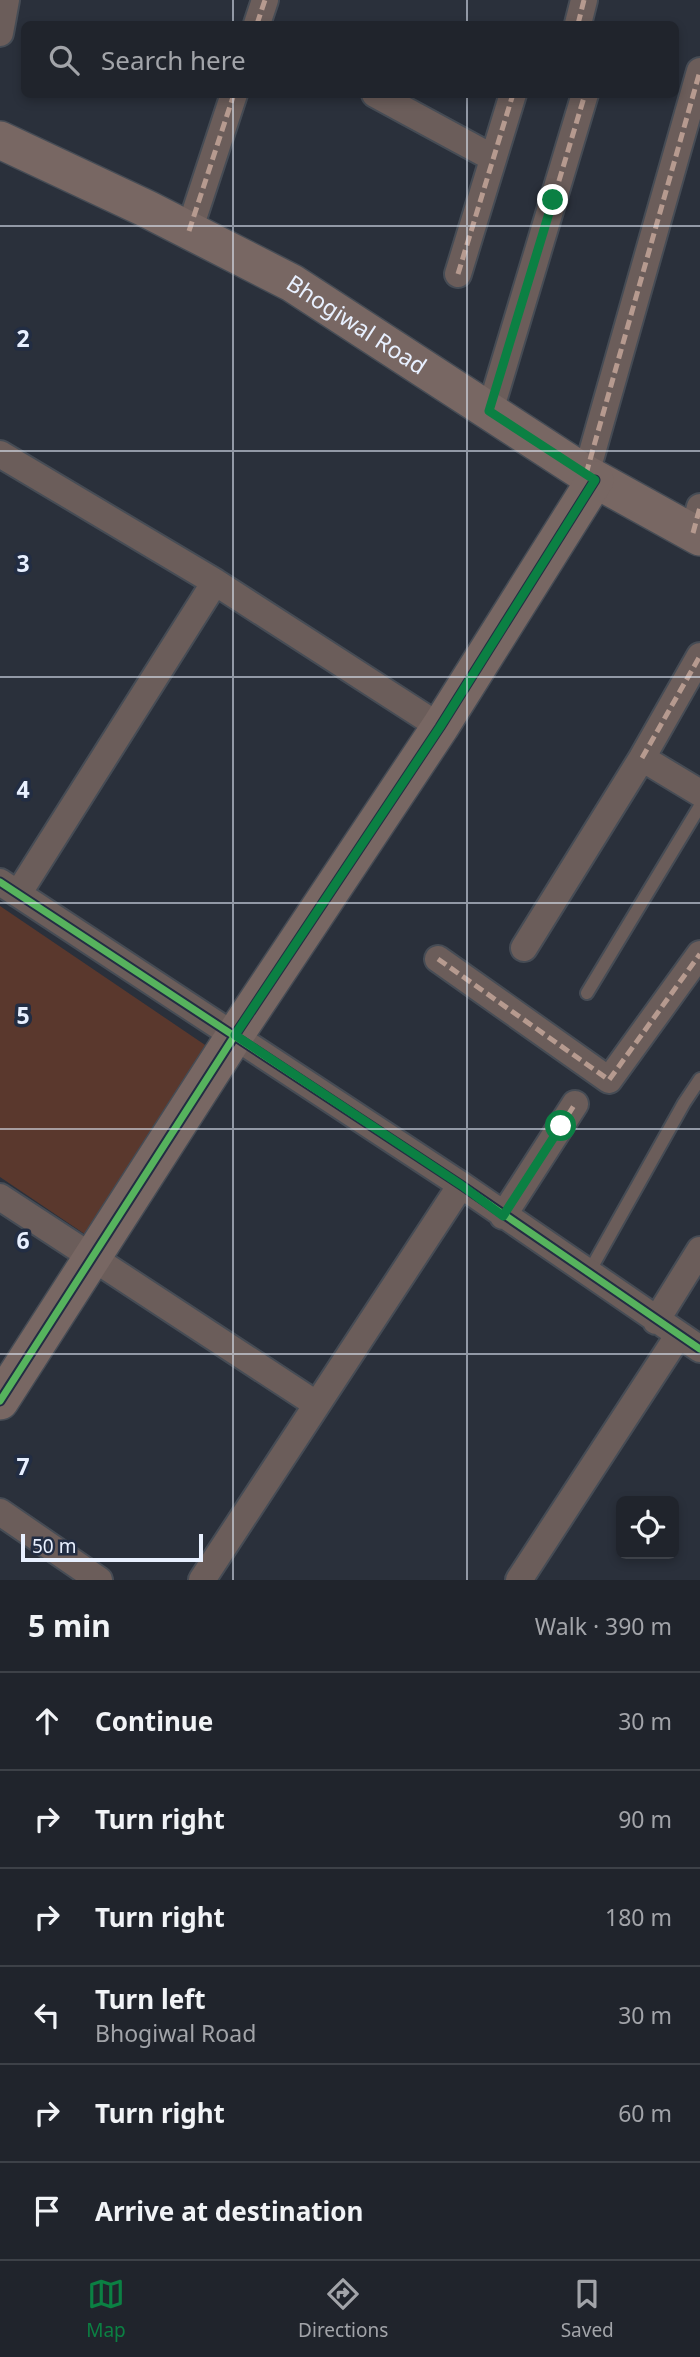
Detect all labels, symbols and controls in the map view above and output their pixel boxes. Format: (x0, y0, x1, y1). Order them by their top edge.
search box (21, 21, 679, 98)
icon: search (45, 41, 83, 79)
text: Search here (101, 42, 246, 78)
route end (537, 184, 568, 215)
street label: Bhogiwal Road (281, 267, 433, 381)
text: 2 (16, 322, 30, 354)
text: 3 (16, 547, 30, 579)
text: 4 (16, 773, 30, 805)
text: 5 (16, 999, 30, 1031)
route start (545, 1110, 576, 1141)
text: 6 (16, 1224, 30, 1256)
text: 7 (16, 1450, 30, 1482)
map controls (616, 1496, 679, 1559)
button: locate (616, 1496, 679, 1559)
scale bar (21, 1531, 203, 1563)
text: 50 m (32, 1533, 76, 1559)
text: 5 min (28, 1605, 111, 1646)
text: Walk · 390 m (535, 1610, 672, 1642)
icon: ahead (28, 1702, 66, 1740)
text: Continue (95, 1703, 213, 1739)
text: 30 m (618, 1705, 672, 1737)
icon: right (28, 1800, 66, 1838)
text: Turn right (95, 1801, 225, 1837)
text: 90 m (618, 1803, 672, 1835)
icon: right (28, 1898, 66, 1936)
text: Turn right (95, 1899, 225, 1935)
text: 180 m (605, 1901, 672, 1933)
text: Turn left (95, 1981, 206, 2017)
icon: left (28, 1996, 66, 2034)
text: 30 m (618, 1999, 672, 2031)
text: Bhogiwal Road (95, 2017, 256, 2049)
icon: right (28, 2094, 66, 2132)
text: Turn right (95, 2095, 225, 2131)
text: 60 m (618, 2097, 672, 2129)
icon: arrive (28, 2192, 66, 2230)
text: Arrive at destination (95, 2193, 364, 2229)
tab: Map (86, 2275, 126, 2343)
tab: Directions (298, 2275, 388, 2343)
tab: Saved (561, 2275, 614, 2343)

